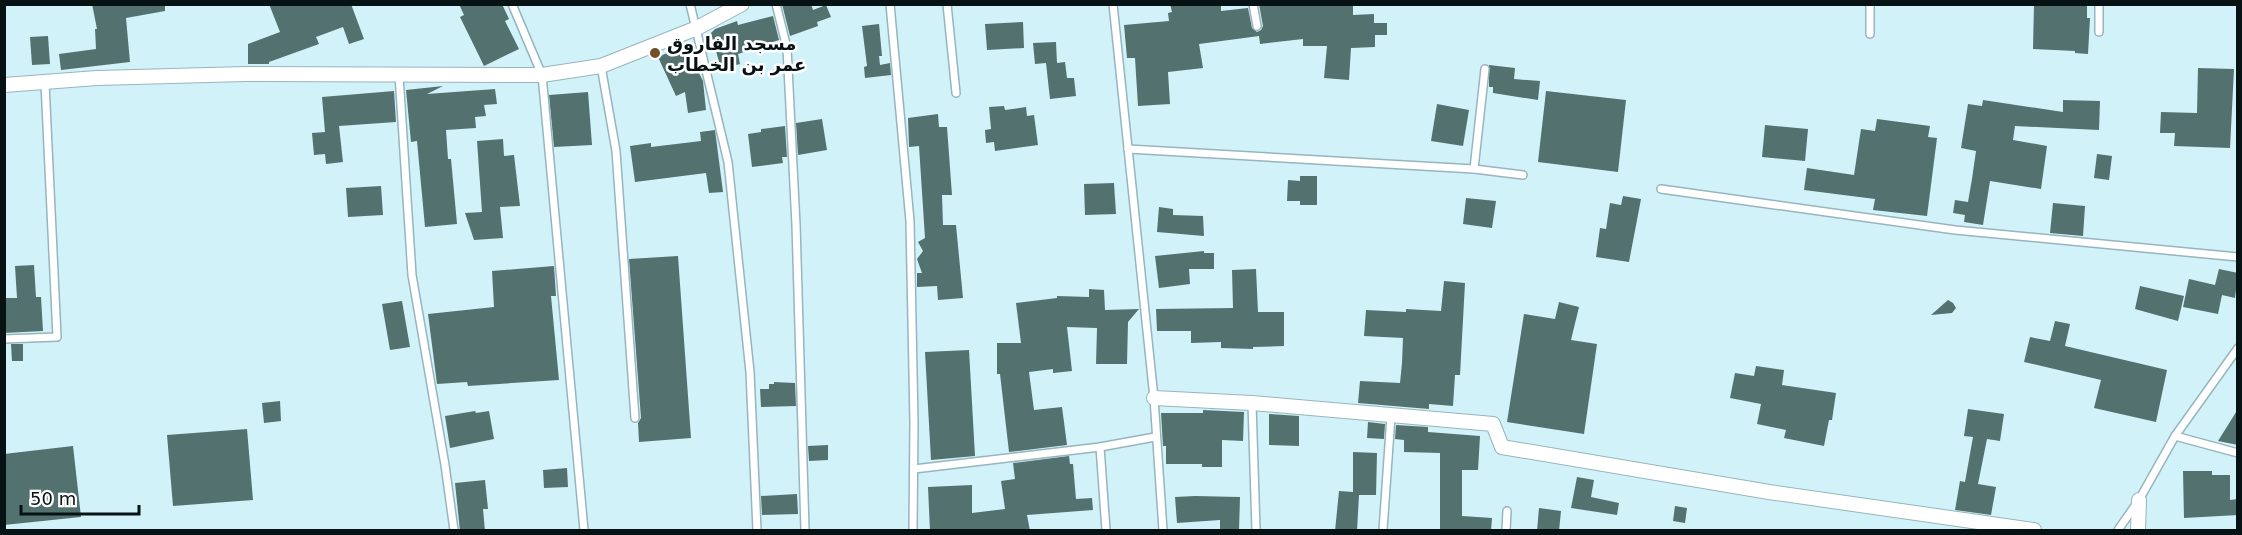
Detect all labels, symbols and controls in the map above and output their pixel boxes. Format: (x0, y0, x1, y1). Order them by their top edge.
place label: مسجد الفاروق عمر بن الخطاب (667, 33, 806, 76)
marker: مسجد الفاروق عمر بن الخطاب (648, 46, 662, 60)
scale bar (21, 478, 140, 516)
text: 50 m (30, 488, 76, 509)

